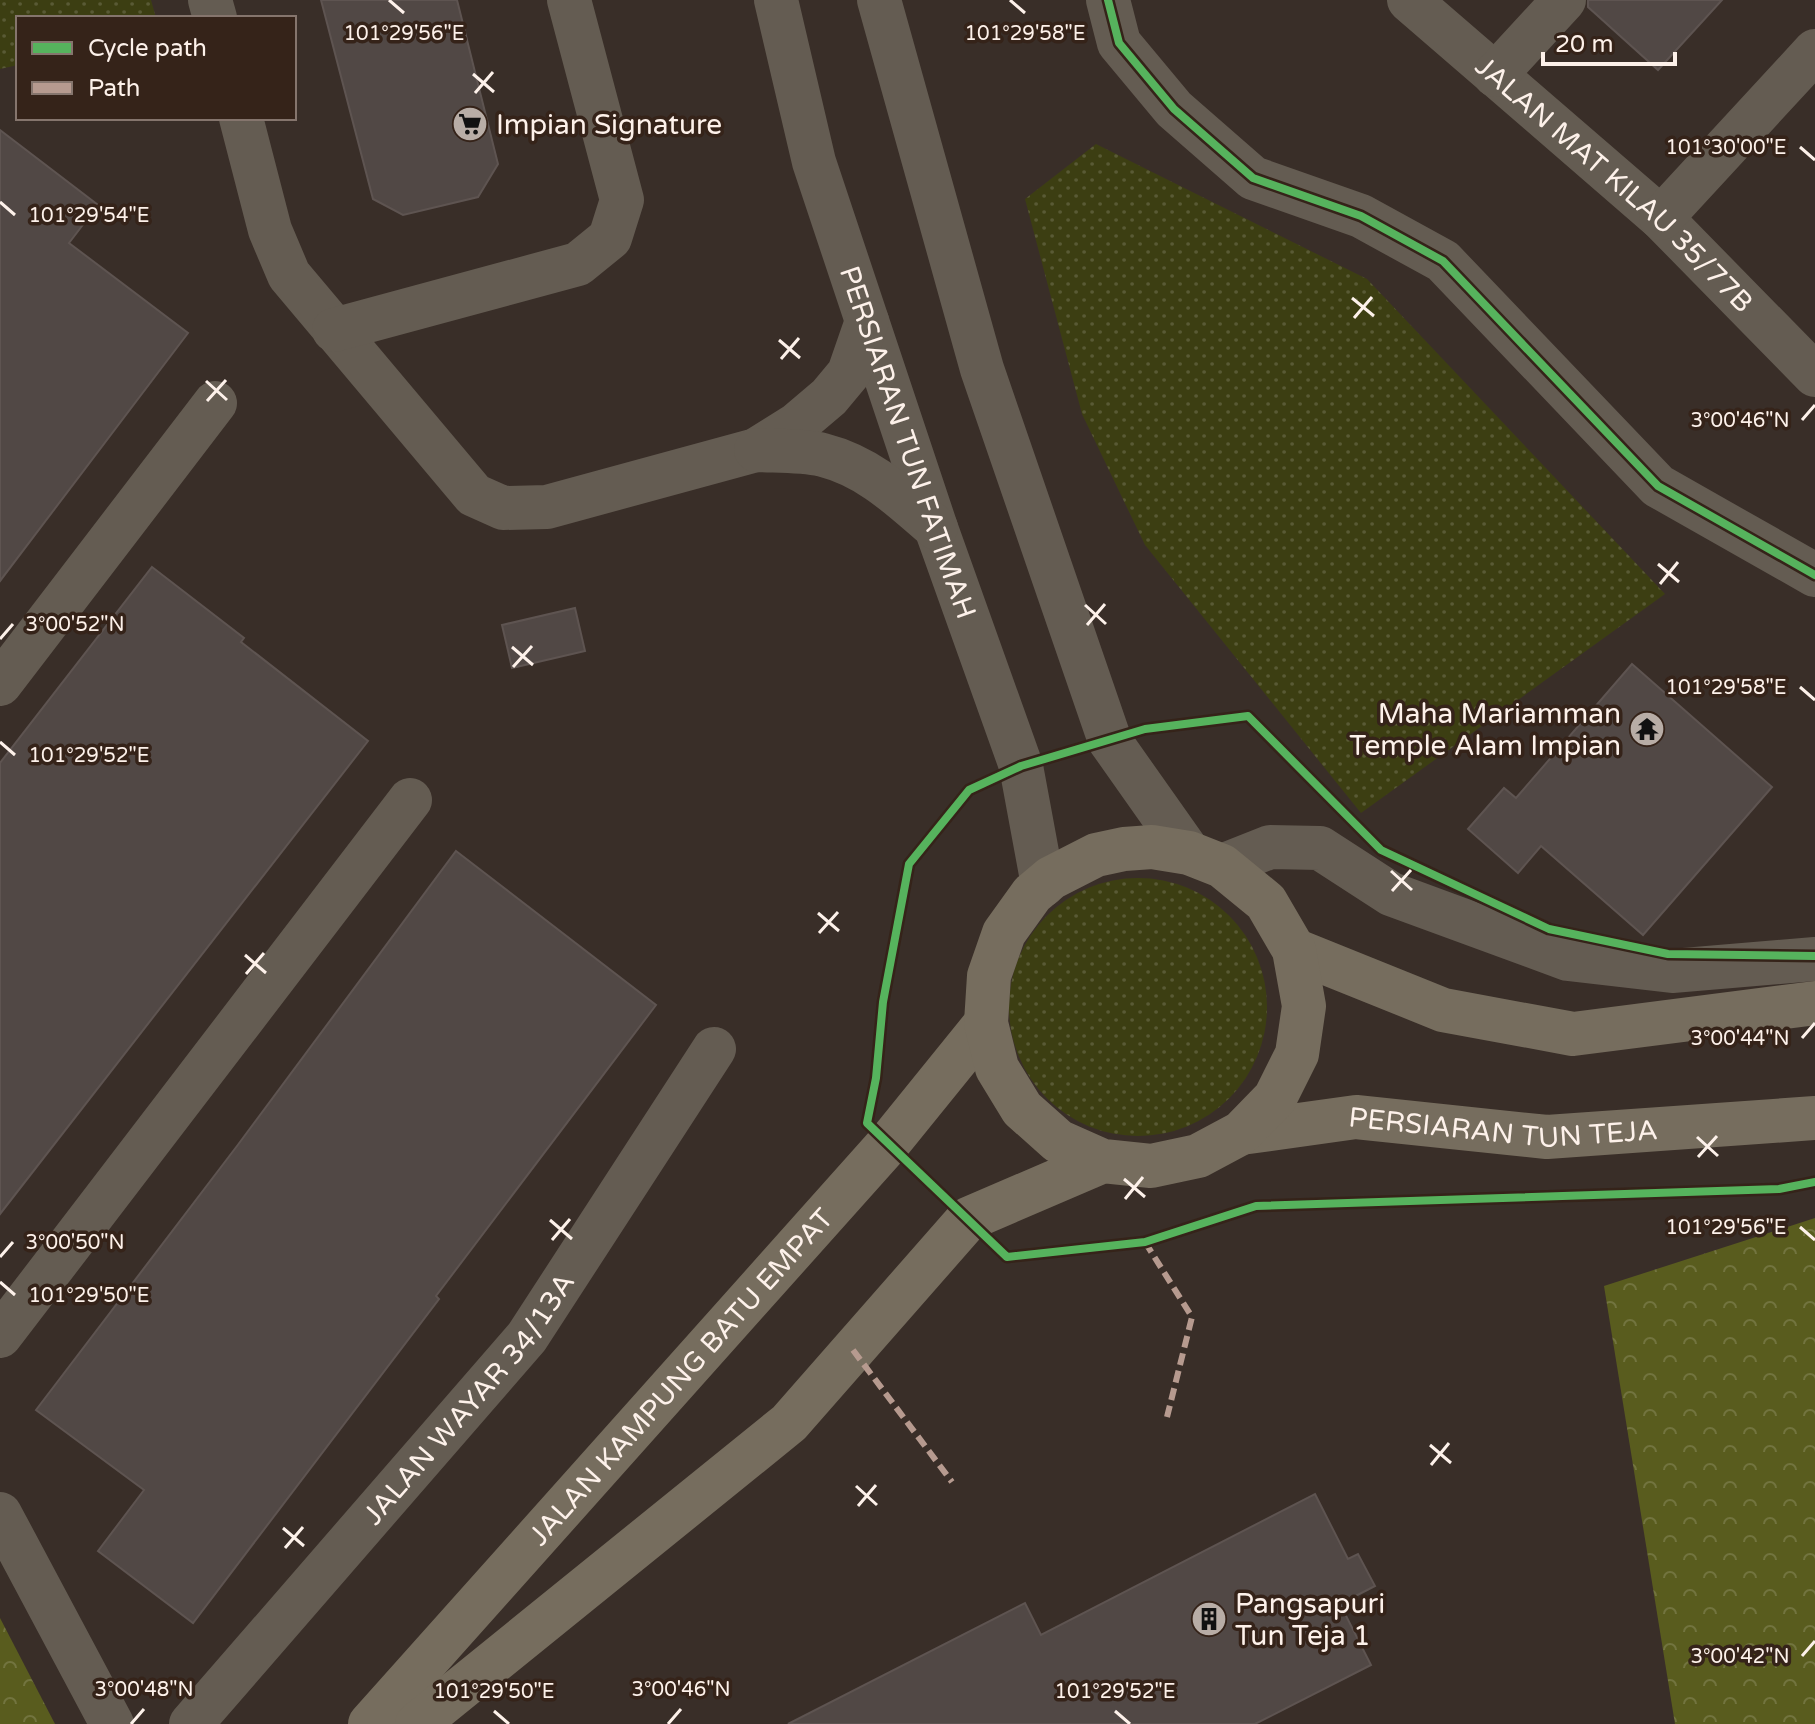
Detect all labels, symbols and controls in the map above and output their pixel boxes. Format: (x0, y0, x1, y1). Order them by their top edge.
legend (16, 16, 296, 120)
scale bar (1543, 16, 1675, 66)
text: 101°29'56"E (344, 22, 464, 46)
text: 101°29'58"E (965, 22, 1085, 46)
text: 20 m (1555, 30, 1613, 59)
text: Cycle path (88, 34, 207, 63)
street label: JALAN MAT KILAU 35/77B (1468, 49, 1760, 320)
text: Path (88, 74, 141, 103)
supermarket icon: Impian Signature (451, 105, 489, 143)
place label: Impian Signature (496, 108, 722, 142)
text: 101°30'00"E (1666, 136, 1786, 160)
text: 101°29'54"E (29, 204, 149, 228)
street label: PERSIARAN TUN FATIMAH (832, 262, 983, 623)
text: 3°00'46"N (1690, 409, 1790, 433)
text: 3°00'52"N (25, 613, 125, 637)
text: 101°29'58"E (1666, 676, 1786, 700)
place label: Maha Mariamman Temple Alam Impian (1349, 697, 1621, 763)
temple icon: Maha Mariamman Temple Alam Impian (1628, 710, 1666, 748)
text: 101°29'52"E (29, 744, 149, 768)
text: 3°00'44"N (1690, 1027, 1790, 1051)
street label: PERSIARAN TUN TEJA (1347, 1100, 1659, 1156)
street label: JALAN KAMPUNG BATU EMPAT (522, 1202, 840, 1553)
text: 101°29'56"E (1666, 1216, 1786, 1240)
text: 3°00'50"N (25, 1231, 125, 1255)
street label: JALAN WAYAR 34/13A (356, 1267, 582, 1532)
text: 101°29'50"E (29, 1284, 149, 1308)
place label: Pangsapuri Tun Teja 1 (1235, 1587, 1385, 1653)
building icon: Pangsapuri Tun Teja 1 (1190, 1600, 1228, 1638)
text: 3°00'42"N (1690, 1645, 1790, 1669)
text: 3°00'48"N (94, 1678, 194, 1702)
text: 3°00'46"N (631, 1678, 731, 1702)
text: 101°29'50"E (434, 1680, 554, 1704)
text: 101°29'52"E (1055, 1680, 1175, 1704)

